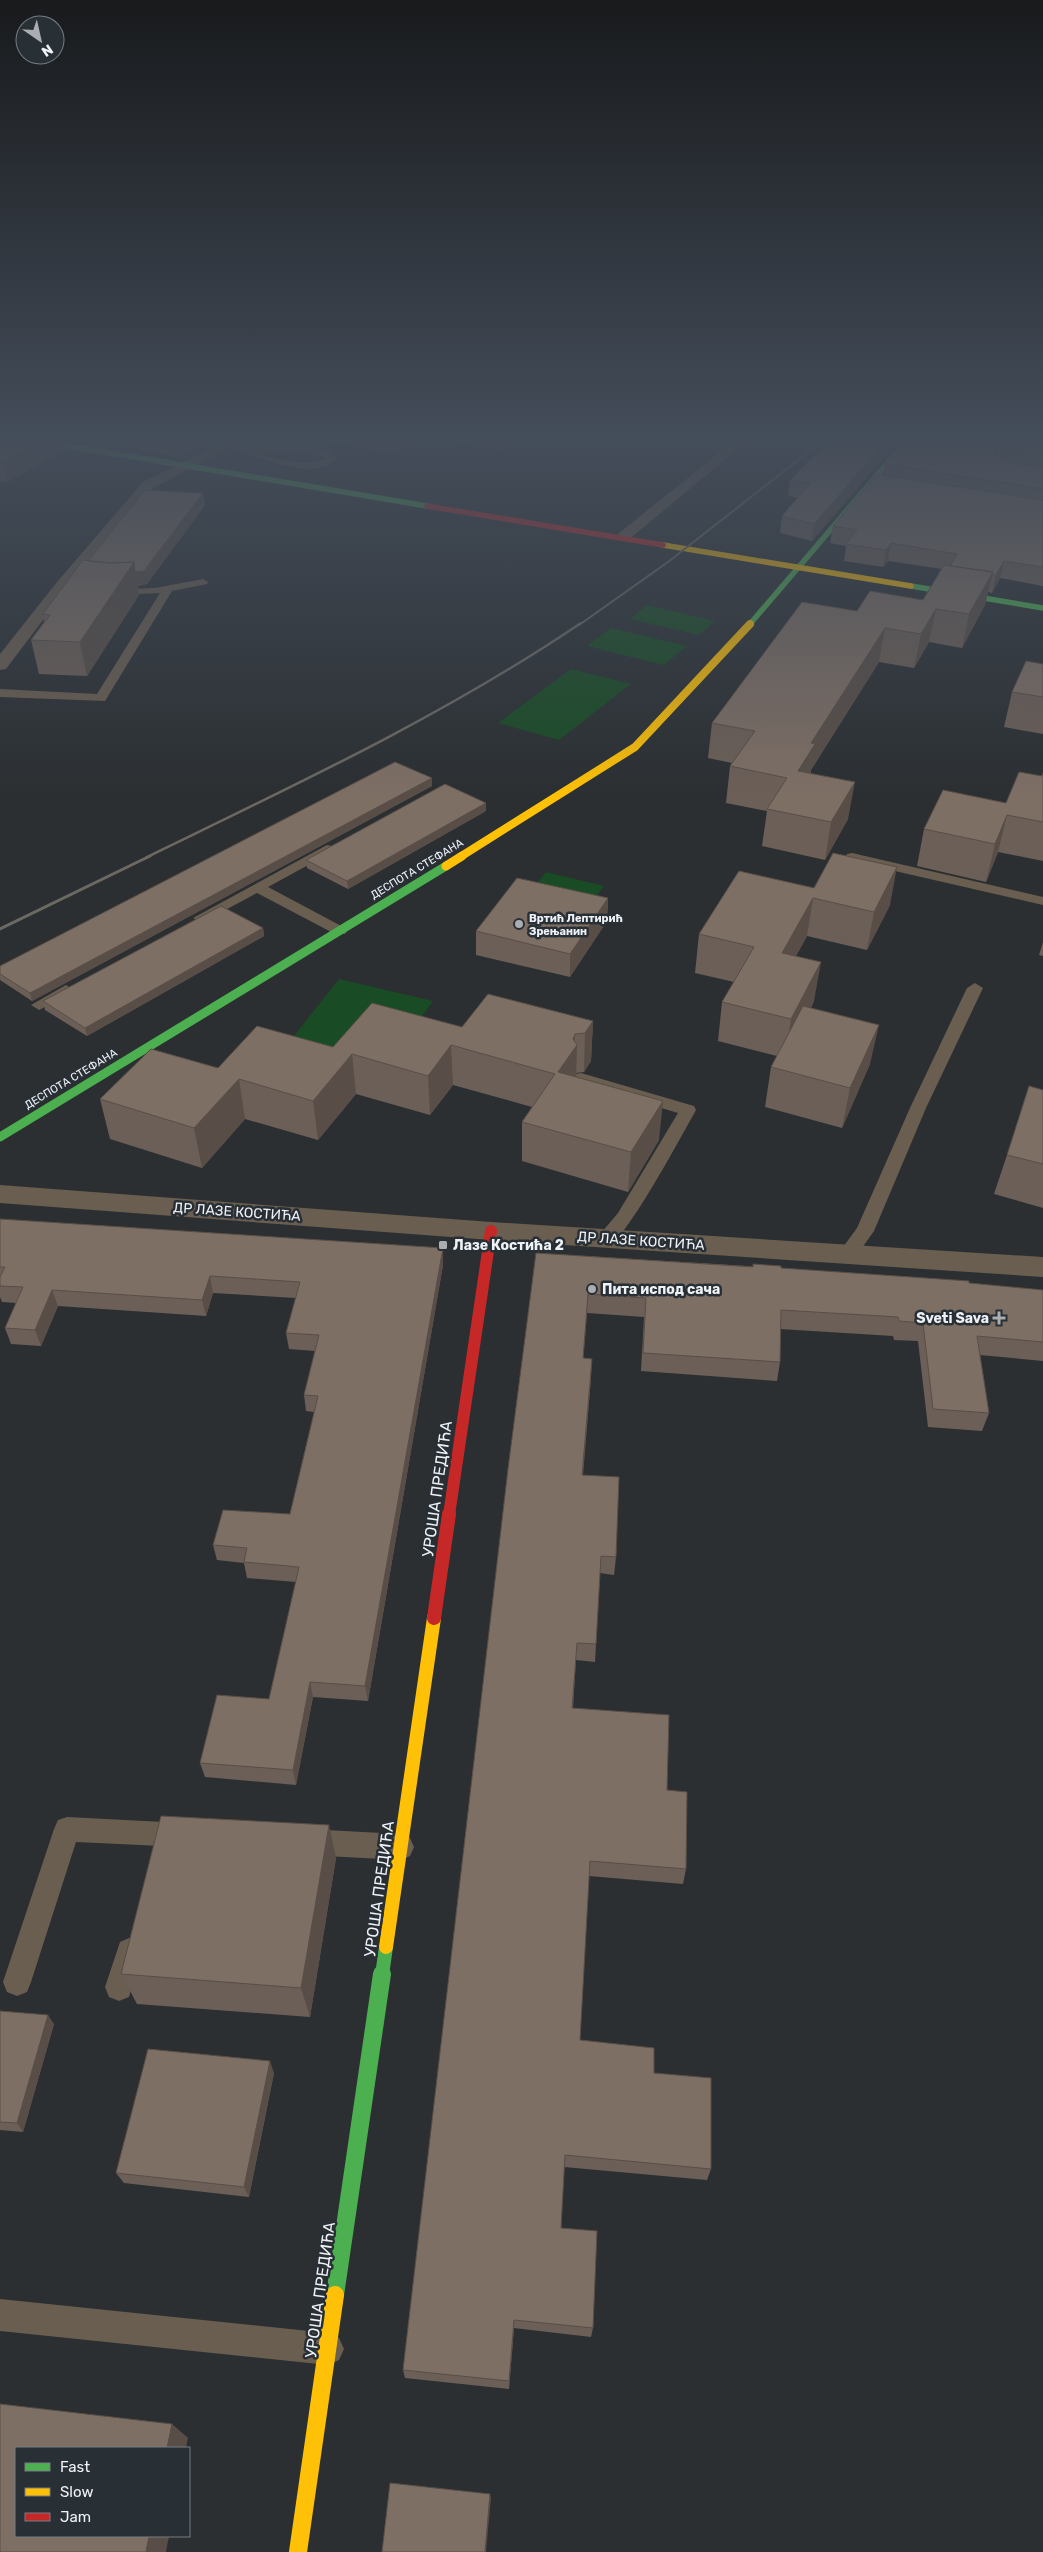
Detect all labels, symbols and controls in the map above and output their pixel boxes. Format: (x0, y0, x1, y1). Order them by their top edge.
north arrow (15, 15, 65, 65)
text: N (38, 40, 56, 60)
street label: ДЕСПОТА СТЕФАНА (368, 836, 466, 902)
place label: Вртић Лептирић Зрењанин (529, 912, 623, 938)
marker: Вртић Лептирић Зрењанин (513, 918, 525, 930)
street label: ДЕСПОТА СТЕФАНА (22, 1046, 120, 1112)
street label: ДР ЛАЗЕ КОСТИЋА (173, 1199, 302, 1225)
street label: ДР ЛАЗЕ КОСТИЋА (577, 1228, 706, 1254)
place label: Лазе Костића 2 (453, 1237, 564, 1254)
marker: Лазе Костића 2 (437, 1239, 449, 1251)
place label: Пита испод сача (602, 1281, 720, 1298)
marker: Пита испод сача (586, 1283, 598, 1295)
place label: Sveti Sava (916, 1310, 989, 1327)
marker: Sveti Sava (993, 1312, 1005, 1324)
street label: УРОША ПРЕДИЋА (418, 1419, 456, 1558)
street label: УРОША ПРЕДИЋА (360, 1819, 398, 1958)
street label: УРОША ПРЕДИЋА (301, 2220, 339, 2359)
legend (15, 2447, 190, 2537)
text: Fast (60, 2458, 90, 2476)
text: Slow (60, 2483, 93, 2501)
text: Jam (60, 2508, 91, 2526)

